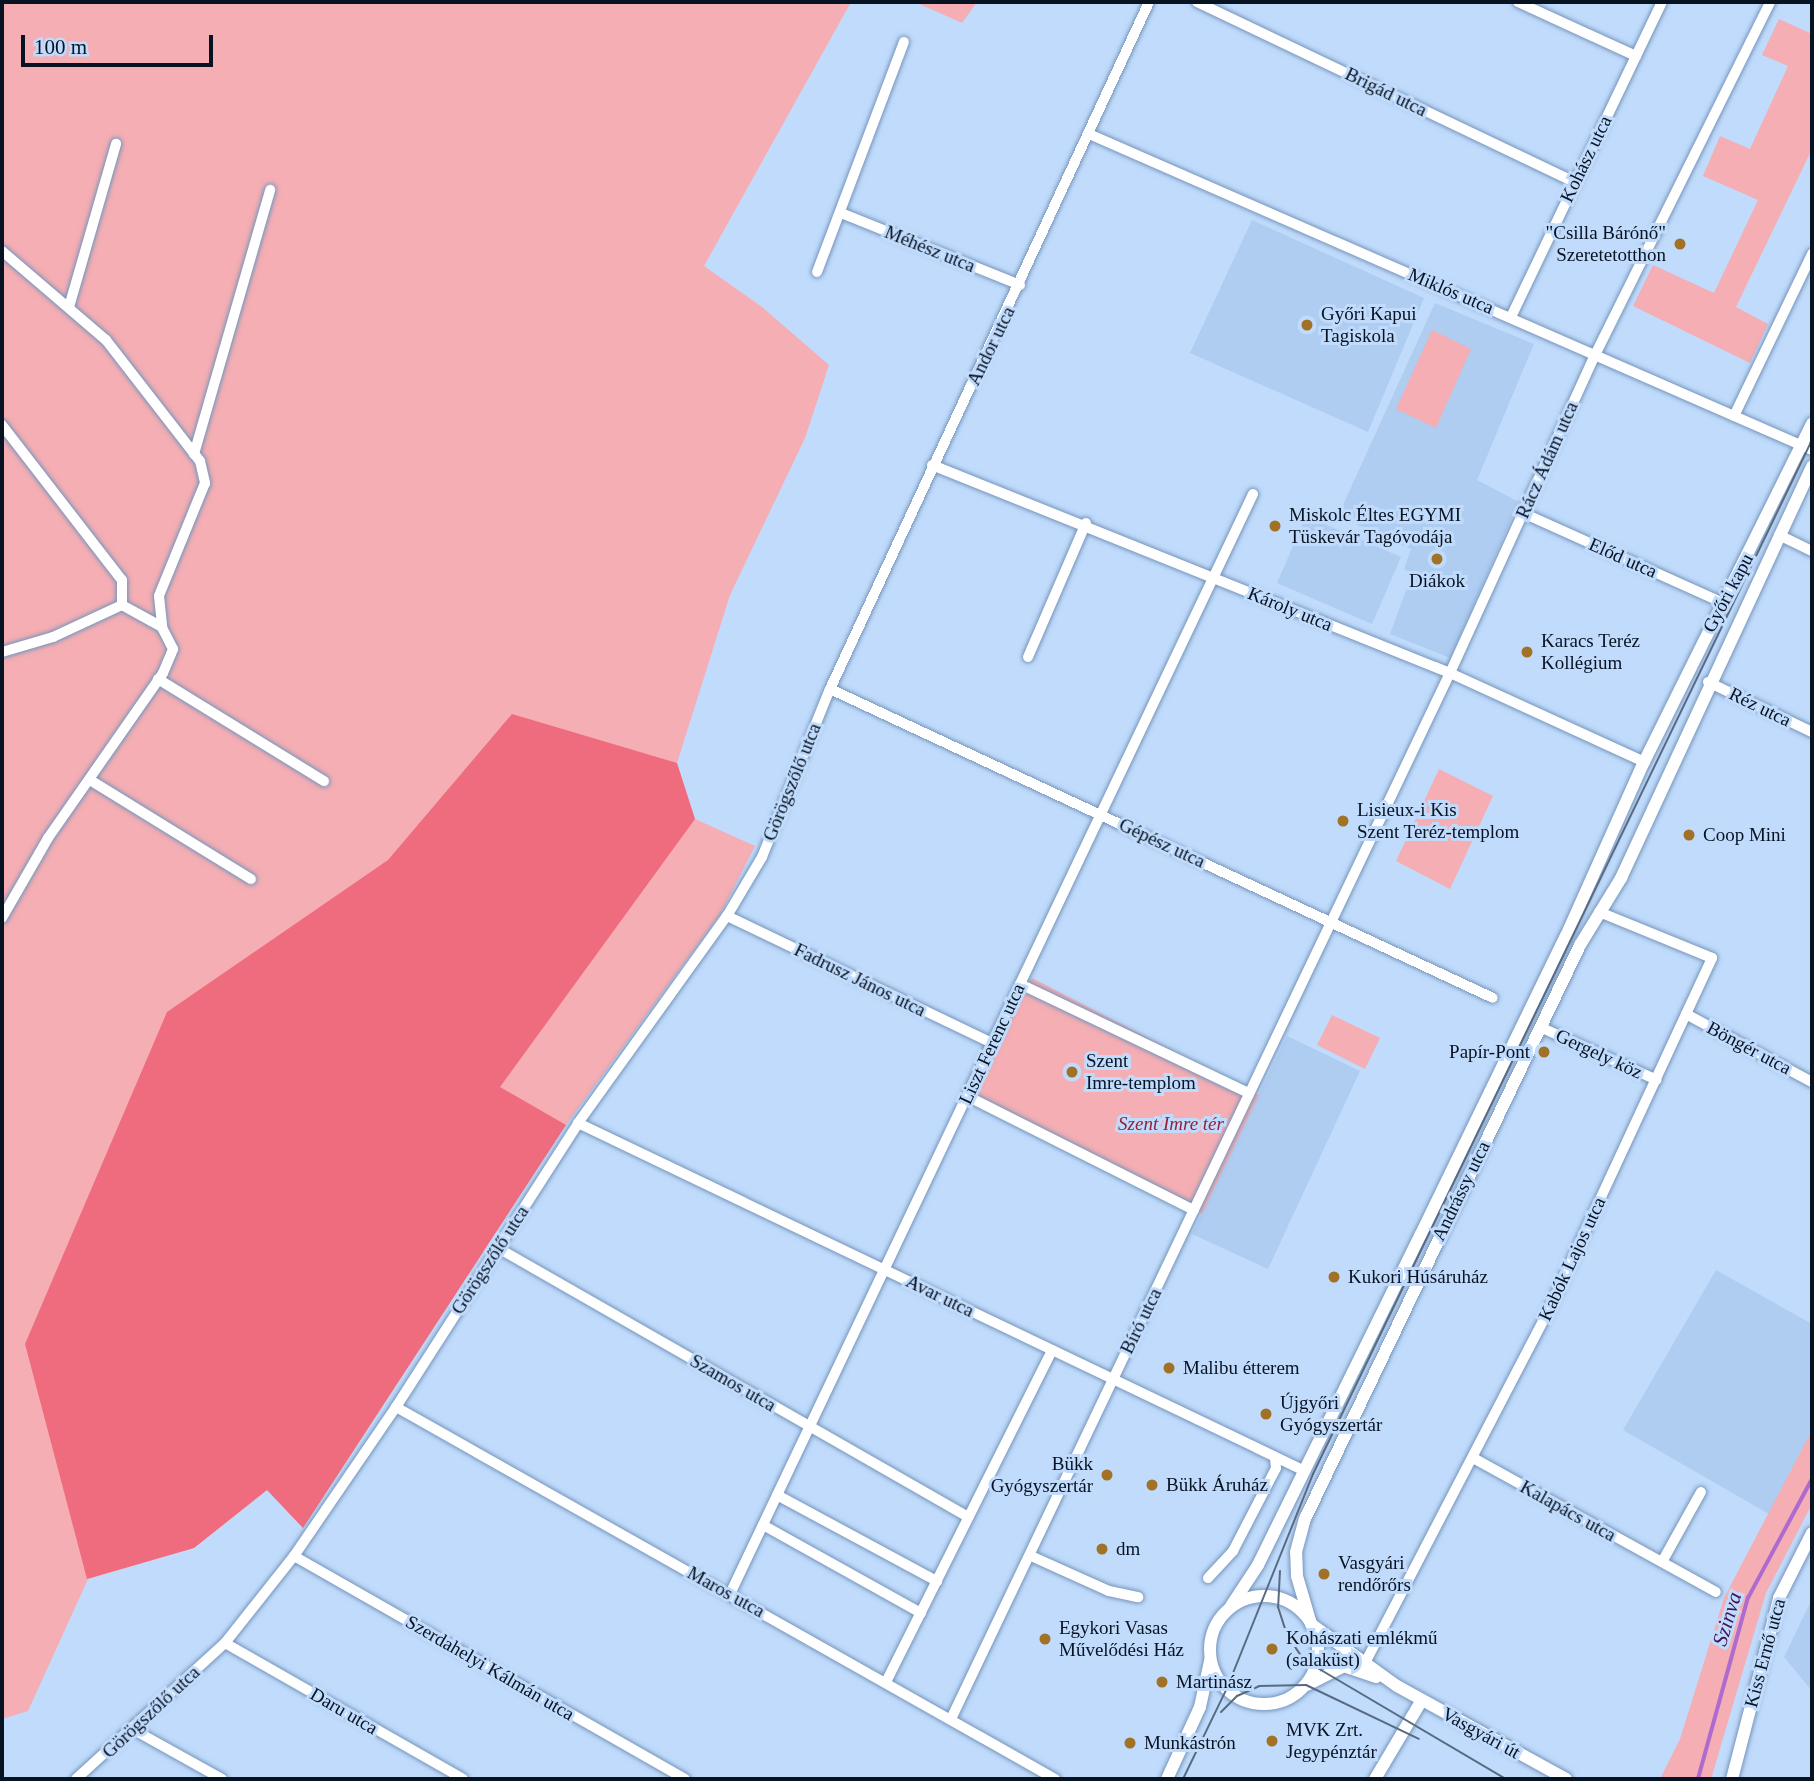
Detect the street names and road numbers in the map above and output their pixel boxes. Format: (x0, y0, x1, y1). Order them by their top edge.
street label: Brigád utca (1341, 62, 1431, 122)
street label: Kohász utca (1555, 112, 1617, 206)
street label: Méhész utca (881, 221, 979, 277)
street label: Miklós utca (1405, 263, 1497, 319)
street label: Andor utca (962, 303, 1020, 389)
street label: Rácz Ádám utca (1511, 398, 1583, 522)
street label: Előd utca (1585, 533, 1661, 583)
street label: Győri kapu (1698, 550, 1758, 636)
street label: Károly utca (1244, 582, 1336, 636)
street label: Réz utca (1725, 682, 1795, 732)
street label: Görögszőlő utca (758, 720, 826, 844)
street label: Gépész utca (1115, 813, 1209, 873)
street label: Fadrusz János utca (791, 938, 929, 1022)
street label: Liszt Ferenc utca (954, 980, 1030, 1108)
street label: Böngér utca (1703, 1016, 1795, 1080)
street label: Gergely köz (1552, 1024, 1646, 1084)
street label: Andrássy utca (1427, 1137, 1495, 1245)
street label: Kabók Lajos utca (1533, 1193, 1611, 1325)
street label: Görögszőlő utca (446, 1201, 534, 1319)
street label: Avar utca (902, 1270, 978, 1322)
street label: Bíró utca (1115, 1284, 1167, 1358)
street label: Szamos utca (686, 1349, 780, 1417)
street label: Kalapács utca (1516, 1475, 1620, 1547)
street label: Maros utca (683, 1561, 769, 1623)
street label: Kiss Ernő utca (1740, 1596, 1790, 1710)
street label: Szerdahelyi Kálmán utca (402, 1610, 578, 1726)
street label: Görögszőlő utca (97, 1661, 205, 1763)
street label: Daru utca (306, 1683, 382, 1739)
street label: Vasgyári út (1438, 1702, 1524, 1764)

